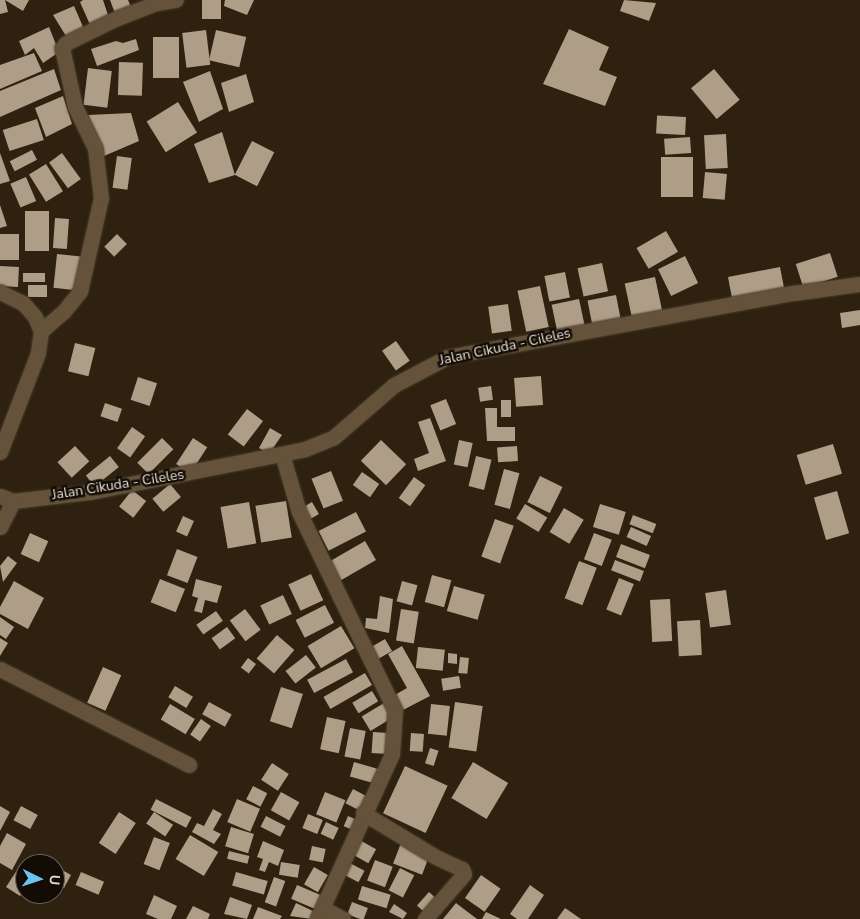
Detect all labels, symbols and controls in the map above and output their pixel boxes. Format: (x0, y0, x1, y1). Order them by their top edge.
street label: Jalan Cikuda - Cileles (438, 325, 572, 369)
street label: Jalan Cikuda - Cileles (51, 466, 185, 504)
north arrow (15, 854, 65, 904)
text: U (45, 874, 64, 886)

